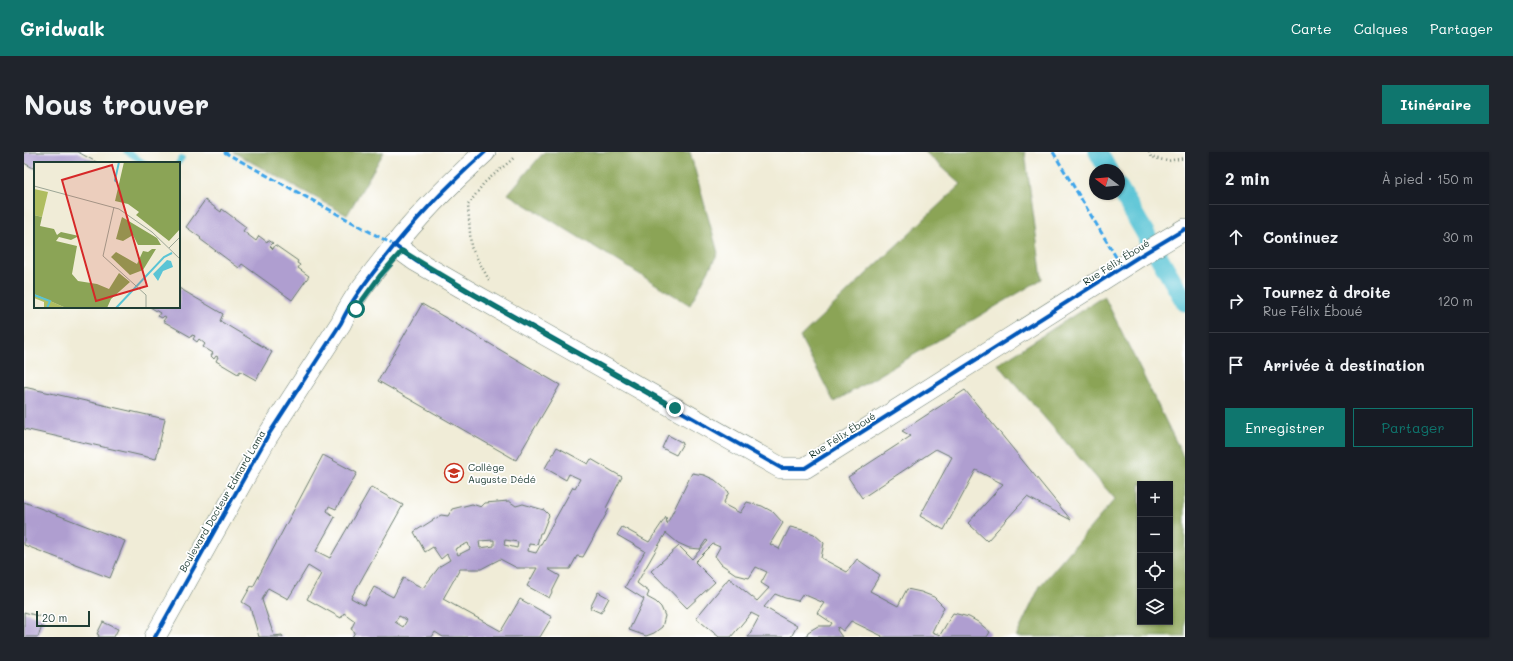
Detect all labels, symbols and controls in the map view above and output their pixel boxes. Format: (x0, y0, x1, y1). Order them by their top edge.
text: Gridwalk (20, 16, 105, 41)
text: Carte (1291, 19, 1332, 38)
text: Calques (1354, 19, 1408, 38)
text: Partager (1430, 19, 1493, 38)
button: Itinéraire (1382, 85, 1489, 124)
text: Nous trouver (24, 86, 209, 122)
inset map (34, 162, 180, 308)
north arrow (1089, 164, 1125, 200)
text: 2 min (1225, 167, 1270, 189)
text: À pied · 150 m (1382, 170, 1473, 187)
icon: ahead (1225, 226, 1247, 248)
text: Continuez (1263, 227, 1338, 247)
text: 30 m (1443, 228, 1473, 245)
street label: Rue Félix Éboué (1080, 236, 1152, 288)
text: Tournez à droite (1263, 282, 1391, 302)
icon: right (1225, 290, 1247, 312)
text: 120 m (1437, 292, 1473, 309)
route start (347, 300, 365, 318)
text: Rue Félix Éboué (1263, 302, 1363, 319)
icon: arrive (1225, 354, 1247, 376)
text: Arrivée à destination (1263, 355, 1425, 375)
route end (666, 399, 684, 417)
button: Enregistrer (1225, 408, 1345, 447)
button: Partager (1353, 408, 1473, 447)
street label: Rue Félix Éboué (806, 409, 878, 461)
street label: Boulevard Docteur Edmard Lama (175, 427, 269, 575)
place label: Collège Auguste Dédé (468, 460, 536, 486)
school or university icon: Collège Auguste Dédé (443, 462, 465, 484)
map controls (1137, 481, 1173, 625)
button: + (1137, 481, 1173, 517)
button: − (1137, 517, 1173, 553)
button: locate (1137, 553, 1173, 589)
button: layers (1137, 589, 1173, 625)
scale bar (36, 609, 90, 628)
text: 20 m (42, 610, 67, 625)

